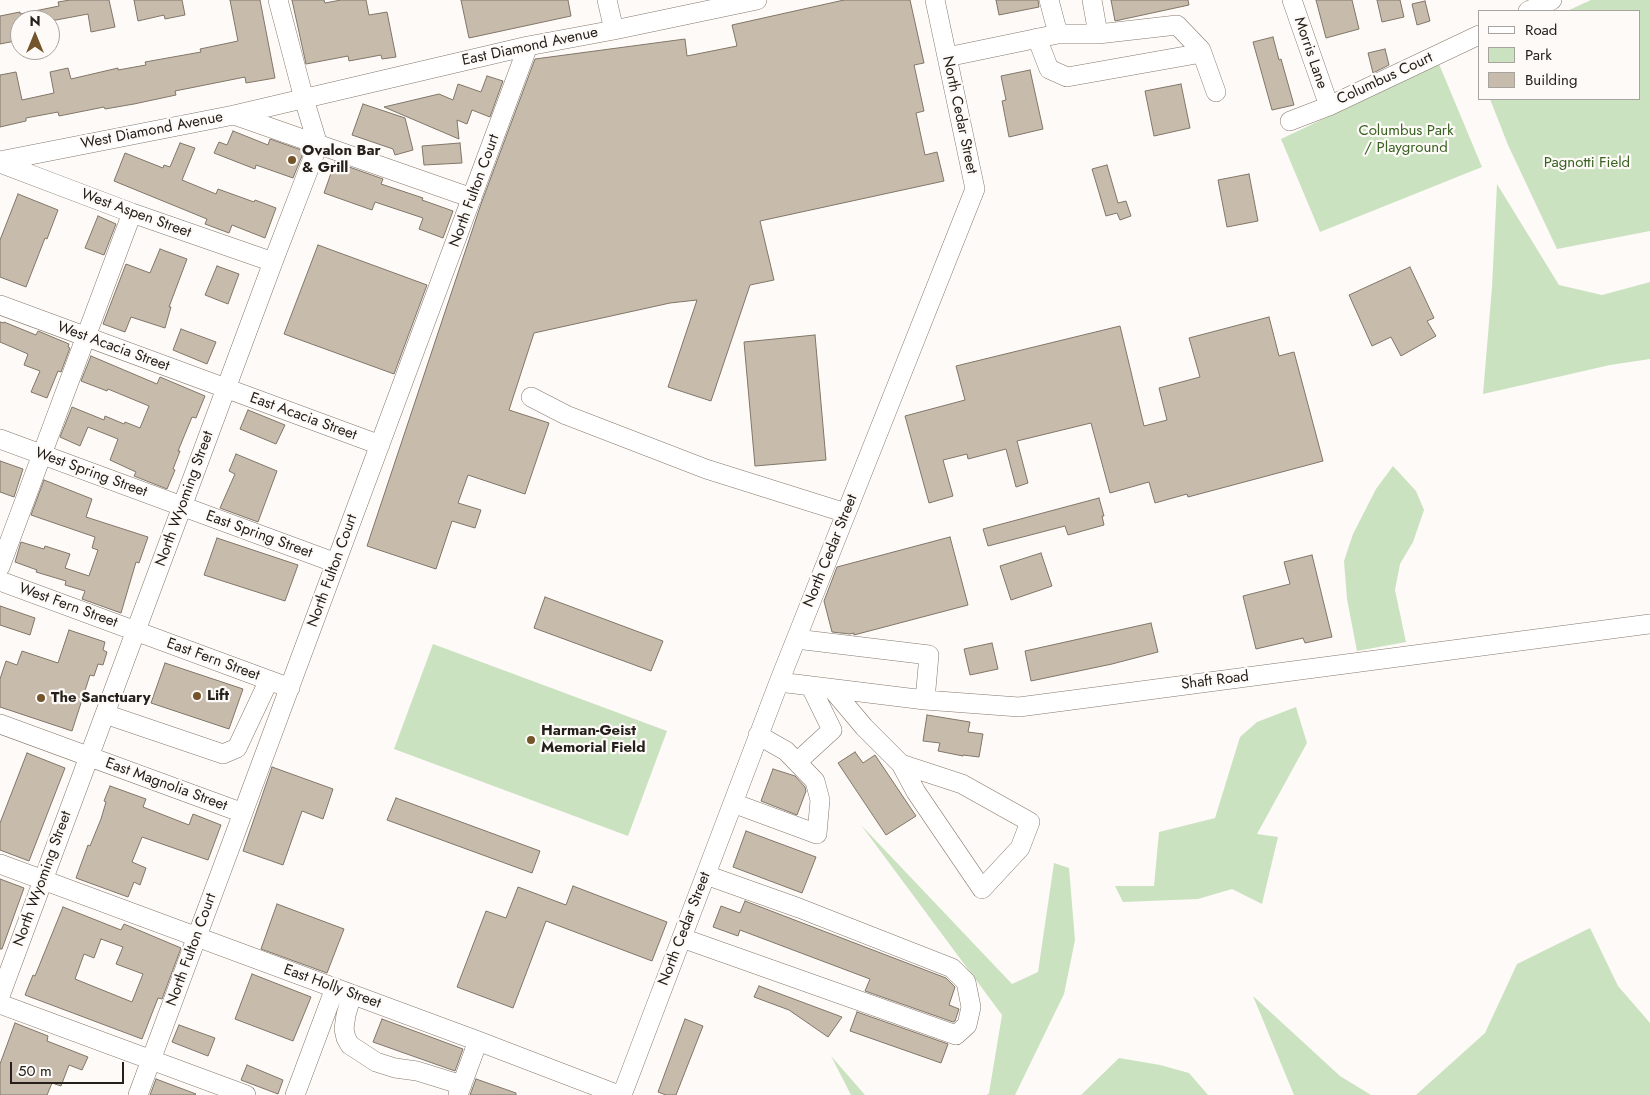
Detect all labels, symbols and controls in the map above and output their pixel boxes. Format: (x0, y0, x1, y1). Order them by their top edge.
north arrow (10, 10, 60, 60)
legend (1478, 10, 1640, 100)
text: N (29, 11, 41, 31)
street label: Morris Lane (1289, 15, 1331, 91)
text: Road (1525, 19, 1557, 41)
street label: East Diamond Avenue (460, 24, 600, 70)
text: Park (1525, 44, 1552, 66)
street label: Columbus Court (1334, 49, 1436, 109)
street label: North Cedar Street (938, 54, 980, 176)
text: Building (1525, 69, 1577, 91)
street label: West Diamond Avenue (79, 108, 225, 154)
park label: Columbus Park / Playground (1358, 122, 1454, 157)
street label: North Fulton Court (446, 132, 504, 250)
place label: Ovalon Bar & Grill (302, 142, 381, 177)
marker: Ovalon Bar & Grill (286, 154, 298, 166)
park label: Pagnotti Field (1544, 154, 1630, 172)
street label: West Aspen Street (78, 186, 194, 242)
street label: West Acacia Street (54, 318, 172, 376)
street label: East Acacia Street (247, 389, 359, 445)
street label: North Wyoming Street (152, 429, 218, 569)
street label: West Spring Street (32, 444, 150, 502)
street label: North Cedar Street (800, 492, 862, 610)
street label: East Spring Street (203, 507, 315, 563)
street label: North Fulton Court (304, 512, 362, 630)
street label: West Fern Street (16, 580, 120, 632)
street label: East Fern Street (164, 635, 262, 685)
street label: Shaft Road (1180, 668, 1250, 694)
place label: Lift (207, 687, 229, 705)
place label: The Sanctuary (51, 689, 150, 707)
marker: Lift (191, 690, 203, 702)
marker: The Sanctuary (35, 692, 47, 704)
place label: Harman-Geist Memorial Field (541, 722, 645, 757)
marker: Harman-Geist Memorial Field (525, 734, 537, 746)
street label: East Magnolia Street (103, 755, 229, 815)
street label: North Wyoming Street (10, 809, 76, 949)
street label: North Cedar Street (655, 870, 715, 988)
street label: North Fulton Court (163, 891, 221, 1009)
street label: East Holly Street (281, 961, 383, 1013)
scale bar (12, 1052, 126, 1084)
text: 50 m (18, 1060, 52, 1082)

